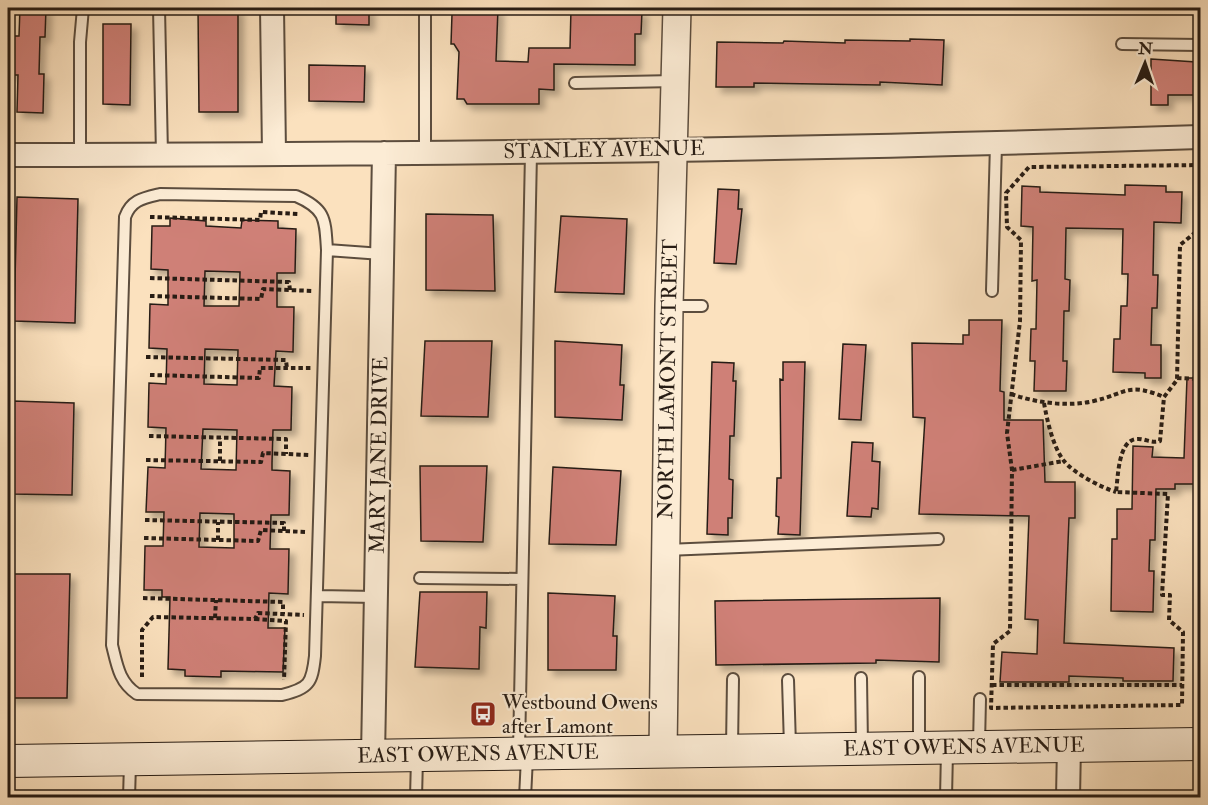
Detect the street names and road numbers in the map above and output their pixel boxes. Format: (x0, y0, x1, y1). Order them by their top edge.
street label: STANLEY AVENUE (503, 135, 705, 165)
street label: NORTH LAMONT STREET (652, 238, 684, 519)
street label: MARY JANE DRIVE (364, 356, 394, 554)
street label: EAST OWENS AVENUE (843, 731, 1085, 763)
street label: EAST OWENS AVENUE (357, 738, 599, 770)

